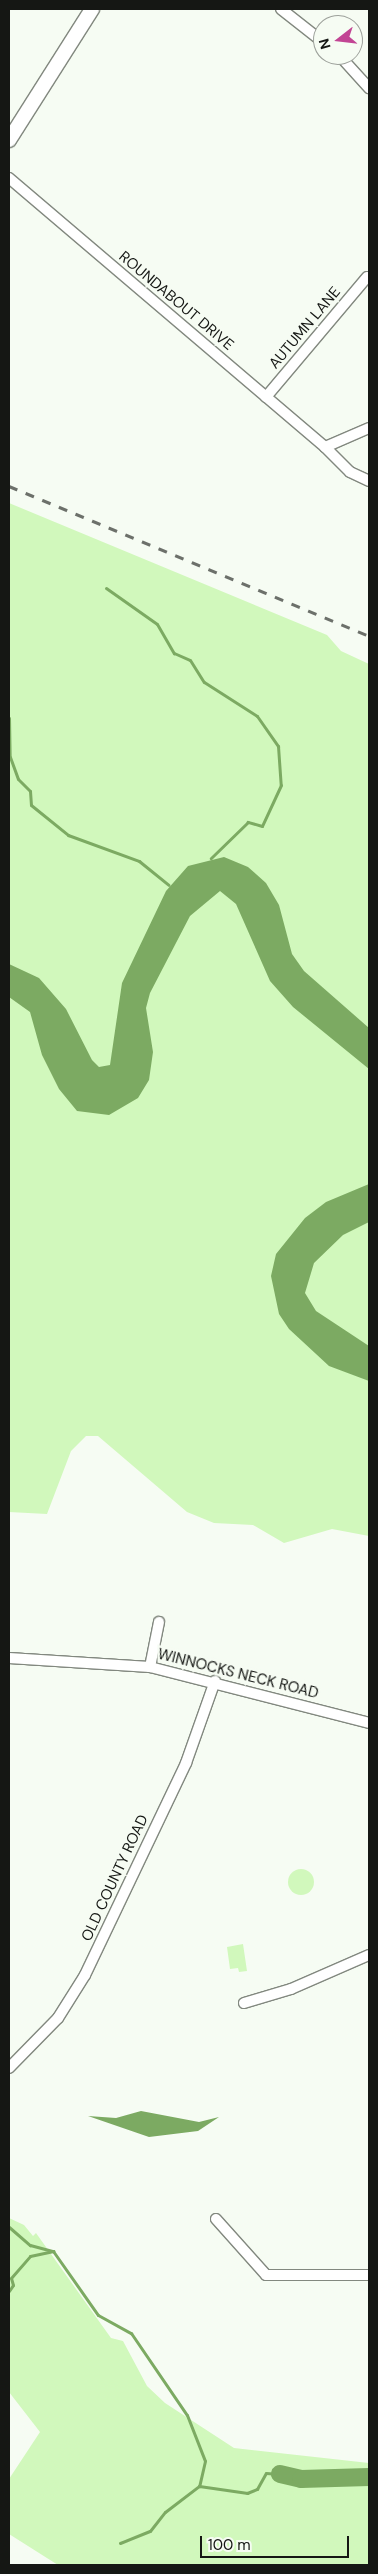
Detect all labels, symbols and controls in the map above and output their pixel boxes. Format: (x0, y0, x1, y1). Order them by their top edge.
north arrow (313, 15, 363, 65)
text: N (314, 36, 335, 51)
street label: ROUNDABOUT DRIVE (115, 248, 237, 354)
street label: AUTUMN LANE (266, 283, 344, 373)
street label: WINNOCKS NECK ROAD (156, 1645, 320, 1703)
street label: OLD COUNTY ROAD (78, 1812, 152, 1944)
scale bar (203, 2526, 352, 2558)
text: 100 m (208, 2535, 251, 2555)

